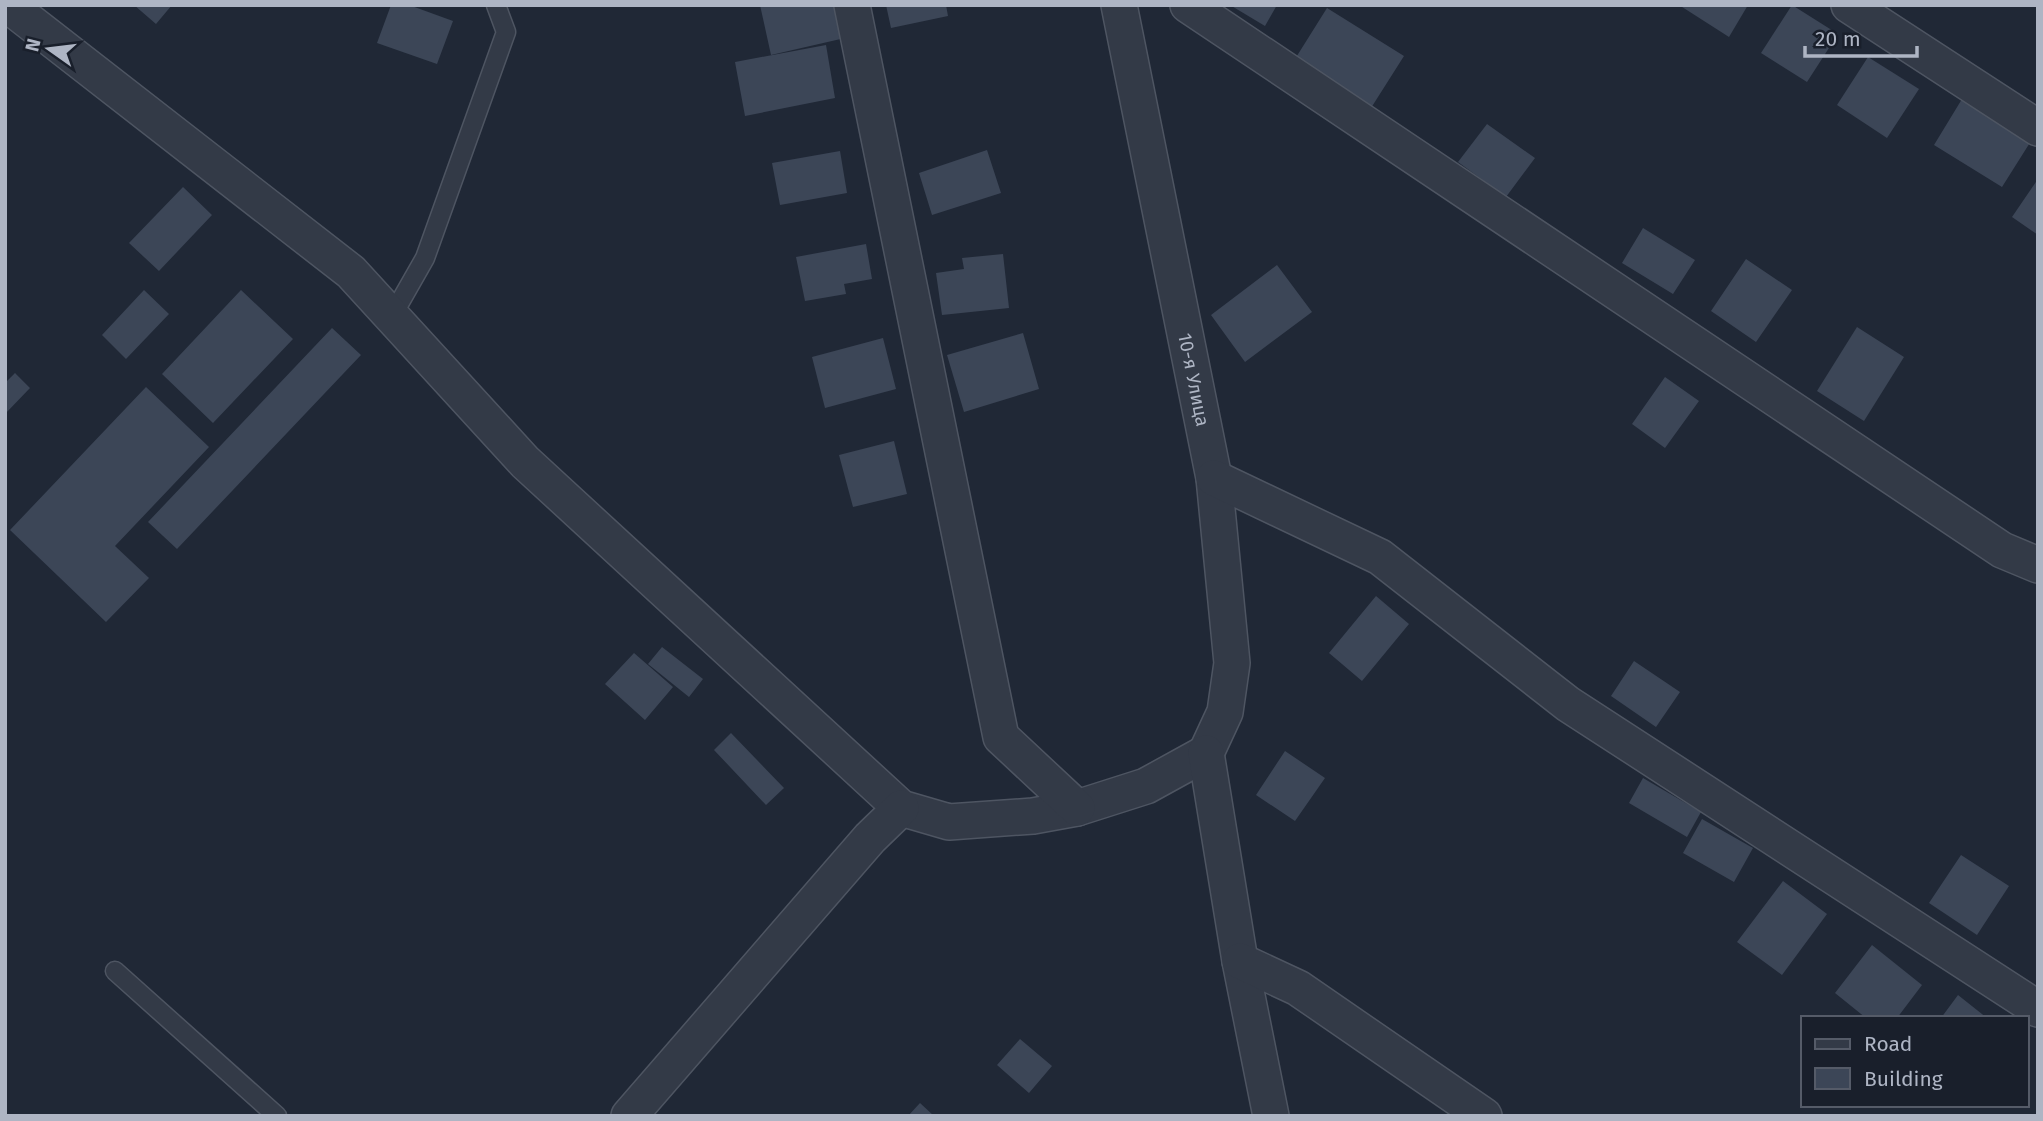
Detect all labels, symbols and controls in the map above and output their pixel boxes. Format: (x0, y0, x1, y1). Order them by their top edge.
north arrow (14, 14, 84, 84)
scale bar (1805, 14, 1917, 58)
text: 20 m (1815, 26, 1861, 52)
text: N (20, 36, 46, 54)
street label: 10-я Улица (1173, 331, 1214, 428)
legend (1801, 1016, 2029, 1107)
text: Road (1864, 1031, 1912, 1057)
text: Building (1864, 1066, 1943, 1092)

